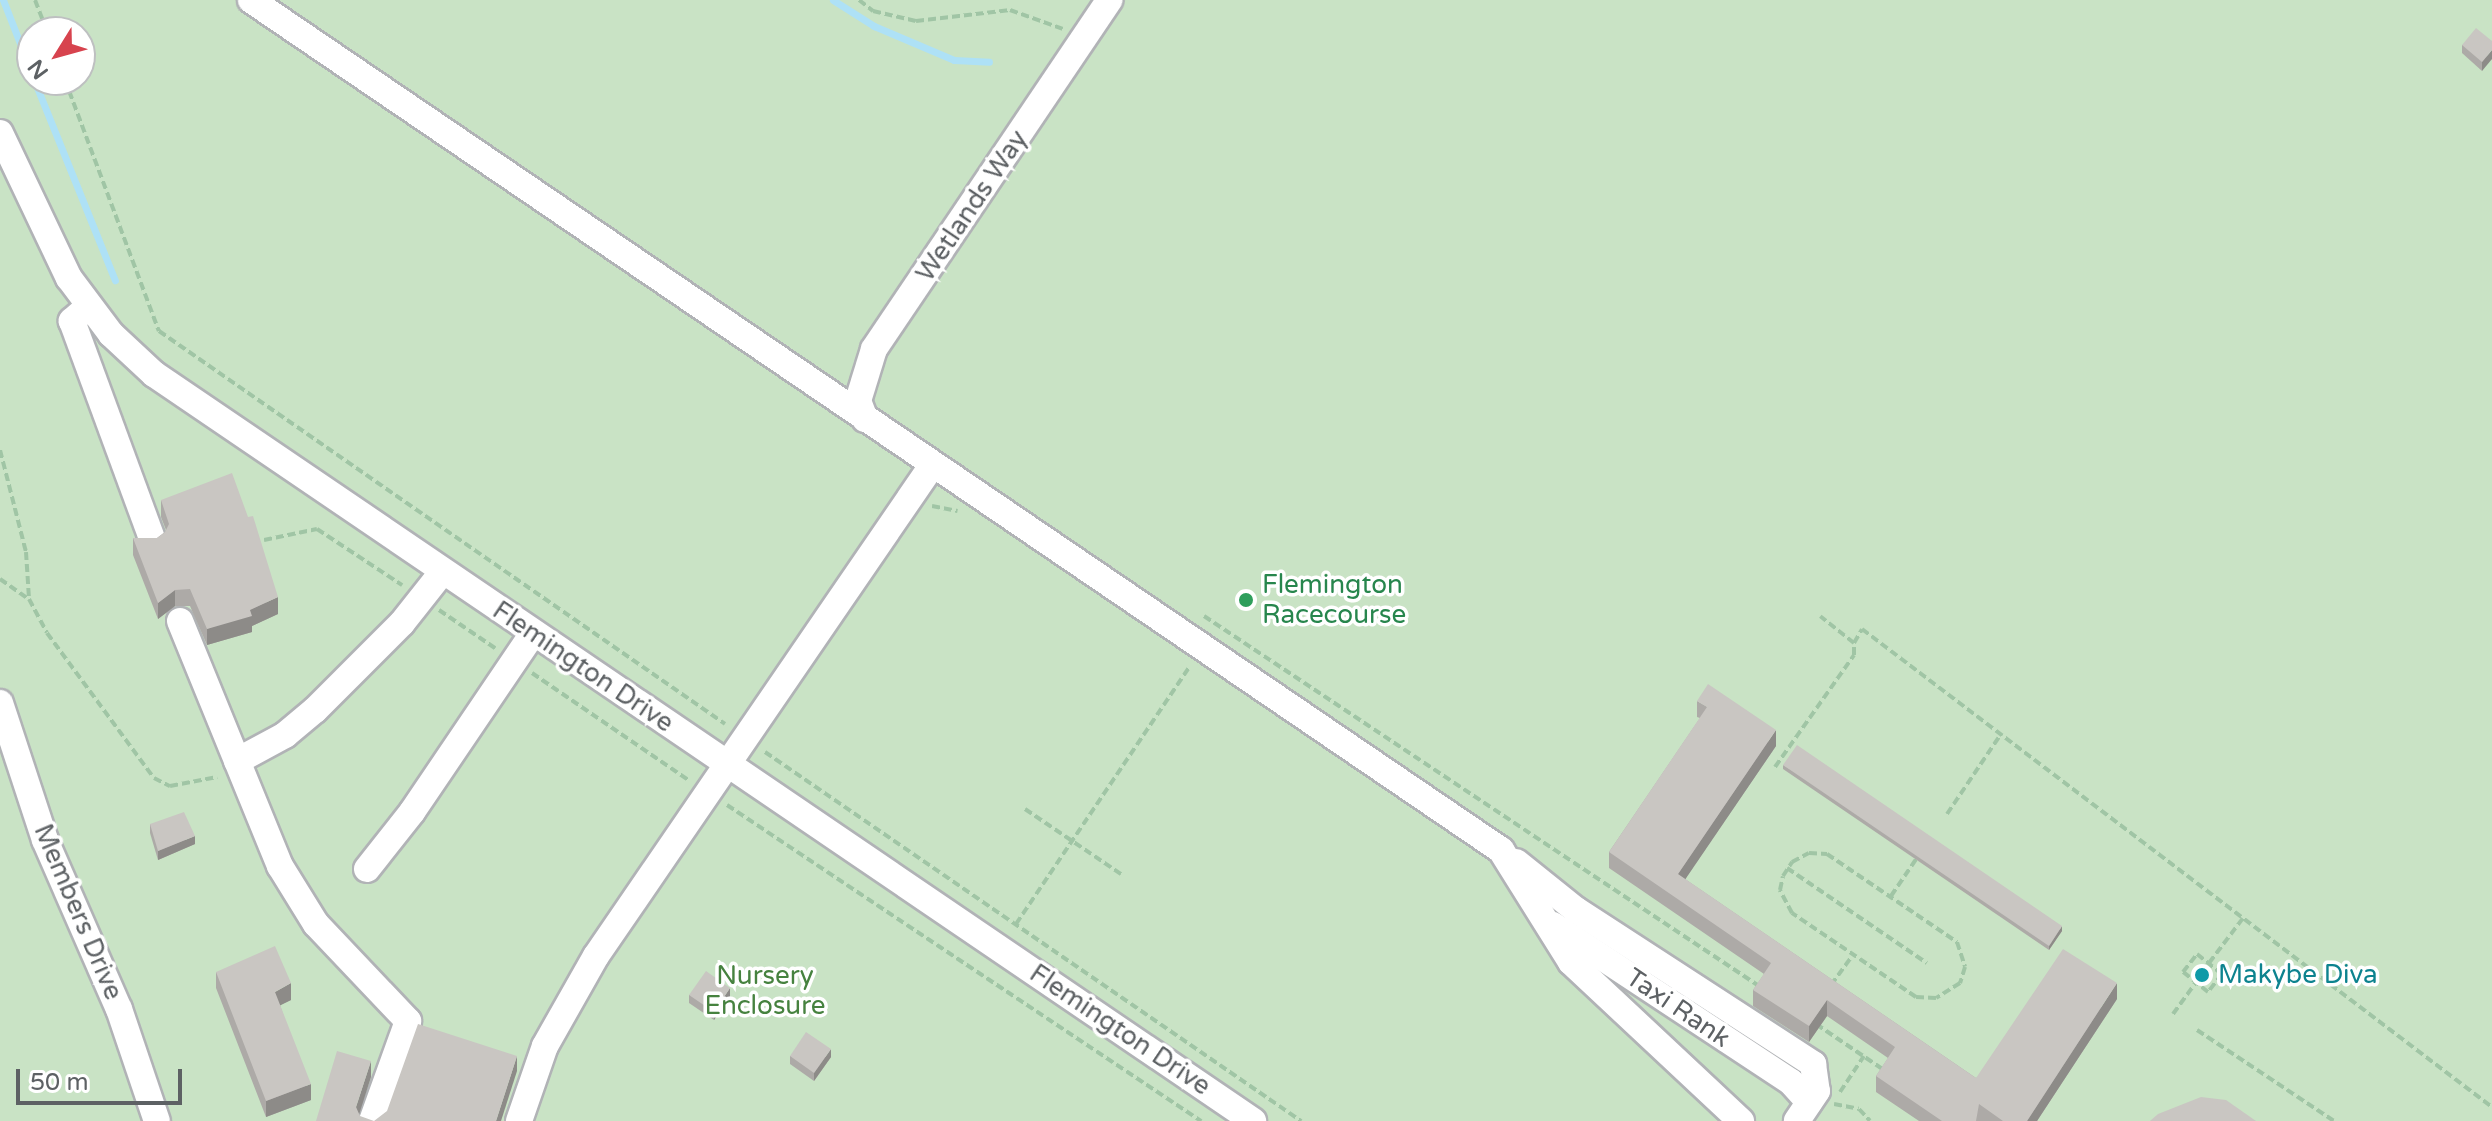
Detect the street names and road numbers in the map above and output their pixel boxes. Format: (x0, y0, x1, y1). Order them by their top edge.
street label: Wetlands Way (910, 124, 1034, 288)
street label: Flemington Drive (487, 595, 679, 739)
street label: Members Drive (27, 820, 129, 1004)
street label: Flemington Drive (1024, 958, 1216, 1102)
street label: Taxi Rank (1620, 962, 1736, 1054)

